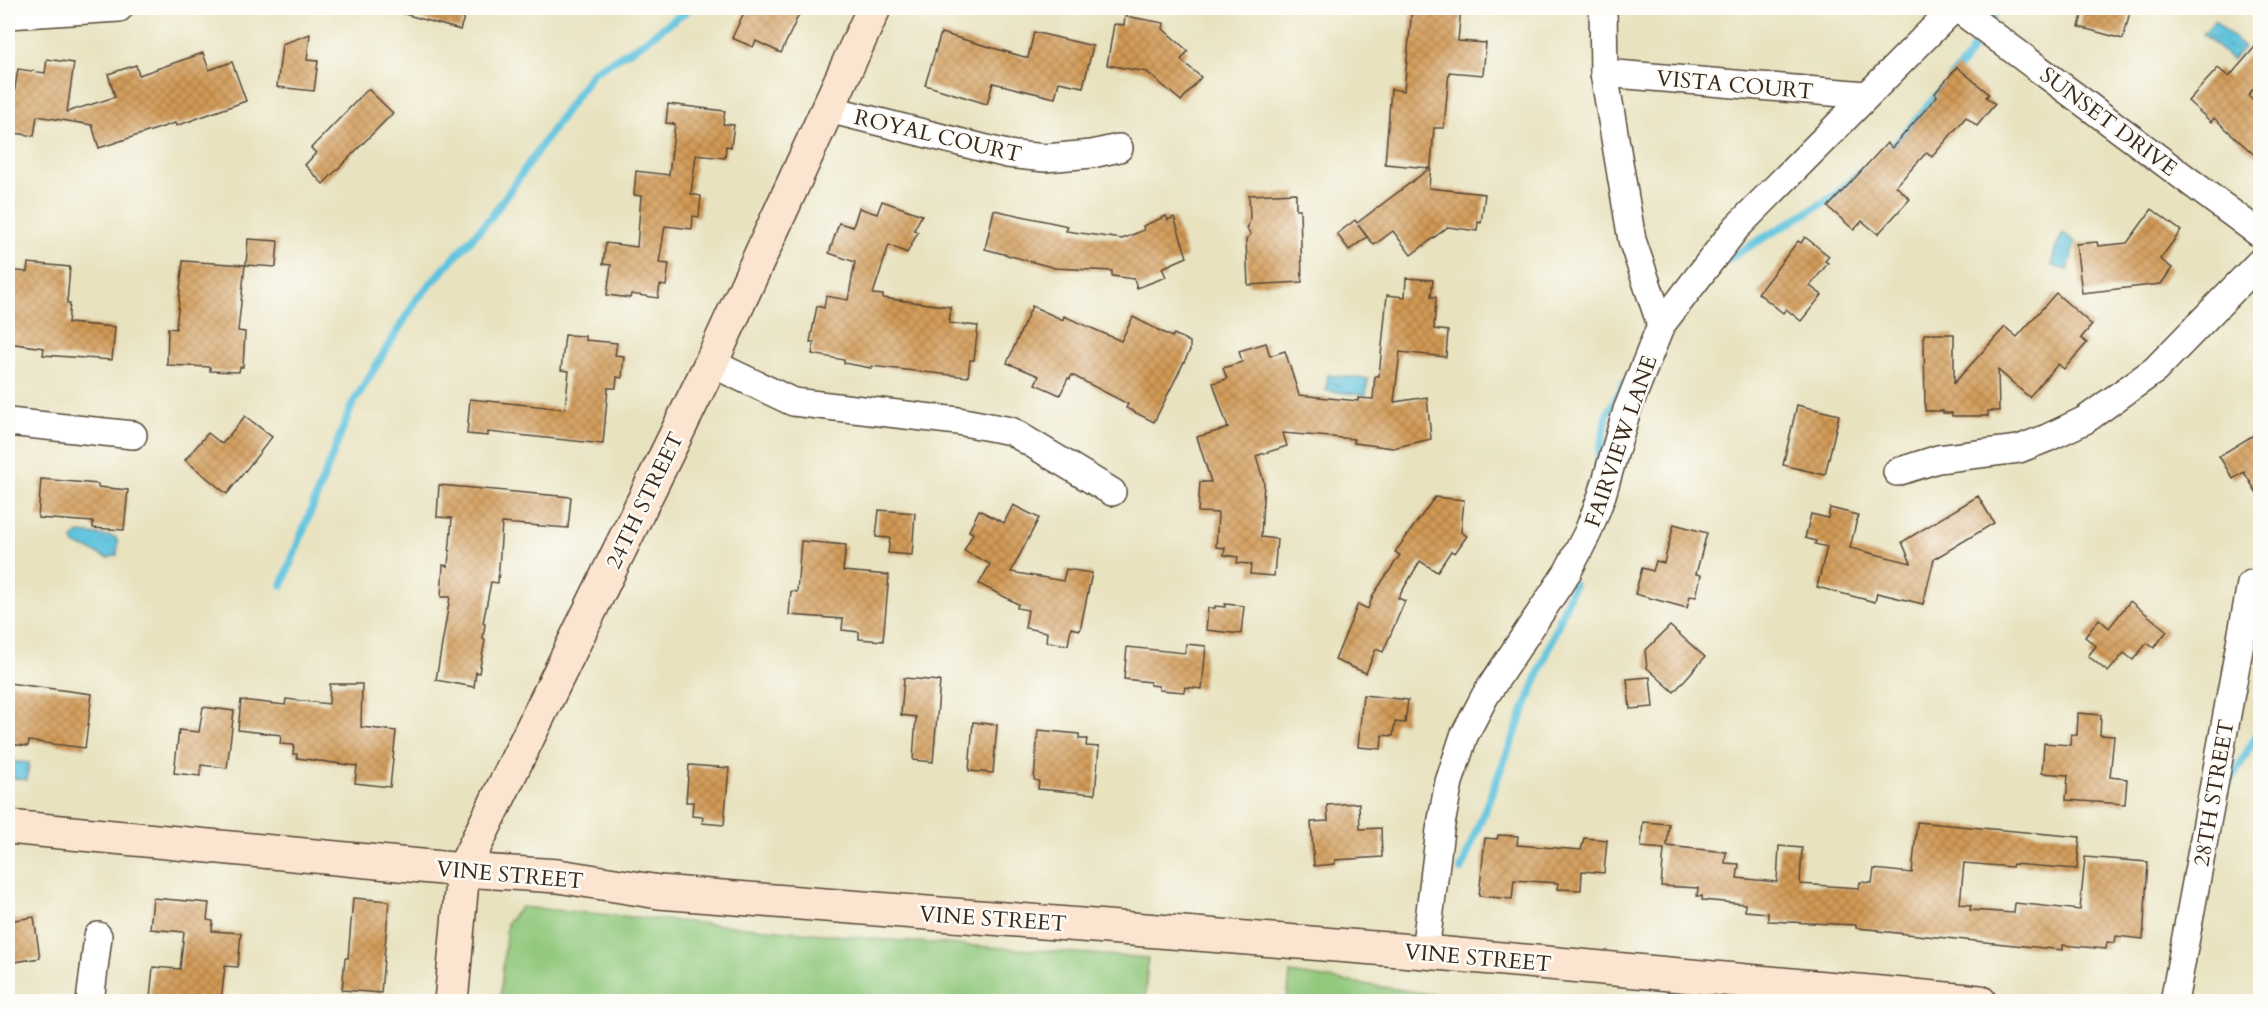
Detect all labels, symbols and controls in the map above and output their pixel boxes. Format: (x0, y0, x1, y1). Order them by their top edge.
street label: SUNSET DRIVE (2034, 60, 2183, 183)
street label: VISTA COURT (1655, 63, 1815, 107)
street label: ROYAL COURT (851, 102, 1024, 170)
street label: FAIRVIEW LANE (1578, 351, 1664, 531)
street label: 24TH STREET (599, 427, 691, 574)
street label: 28TH STREET (2186, 717, 2242, 869)
street label: VINE STREET (435, 854, 585, 896)
street label: VINE STREET (918, 899, 1068, 939)
street label: VINE STREET (1403, 937, 1553, 979)

